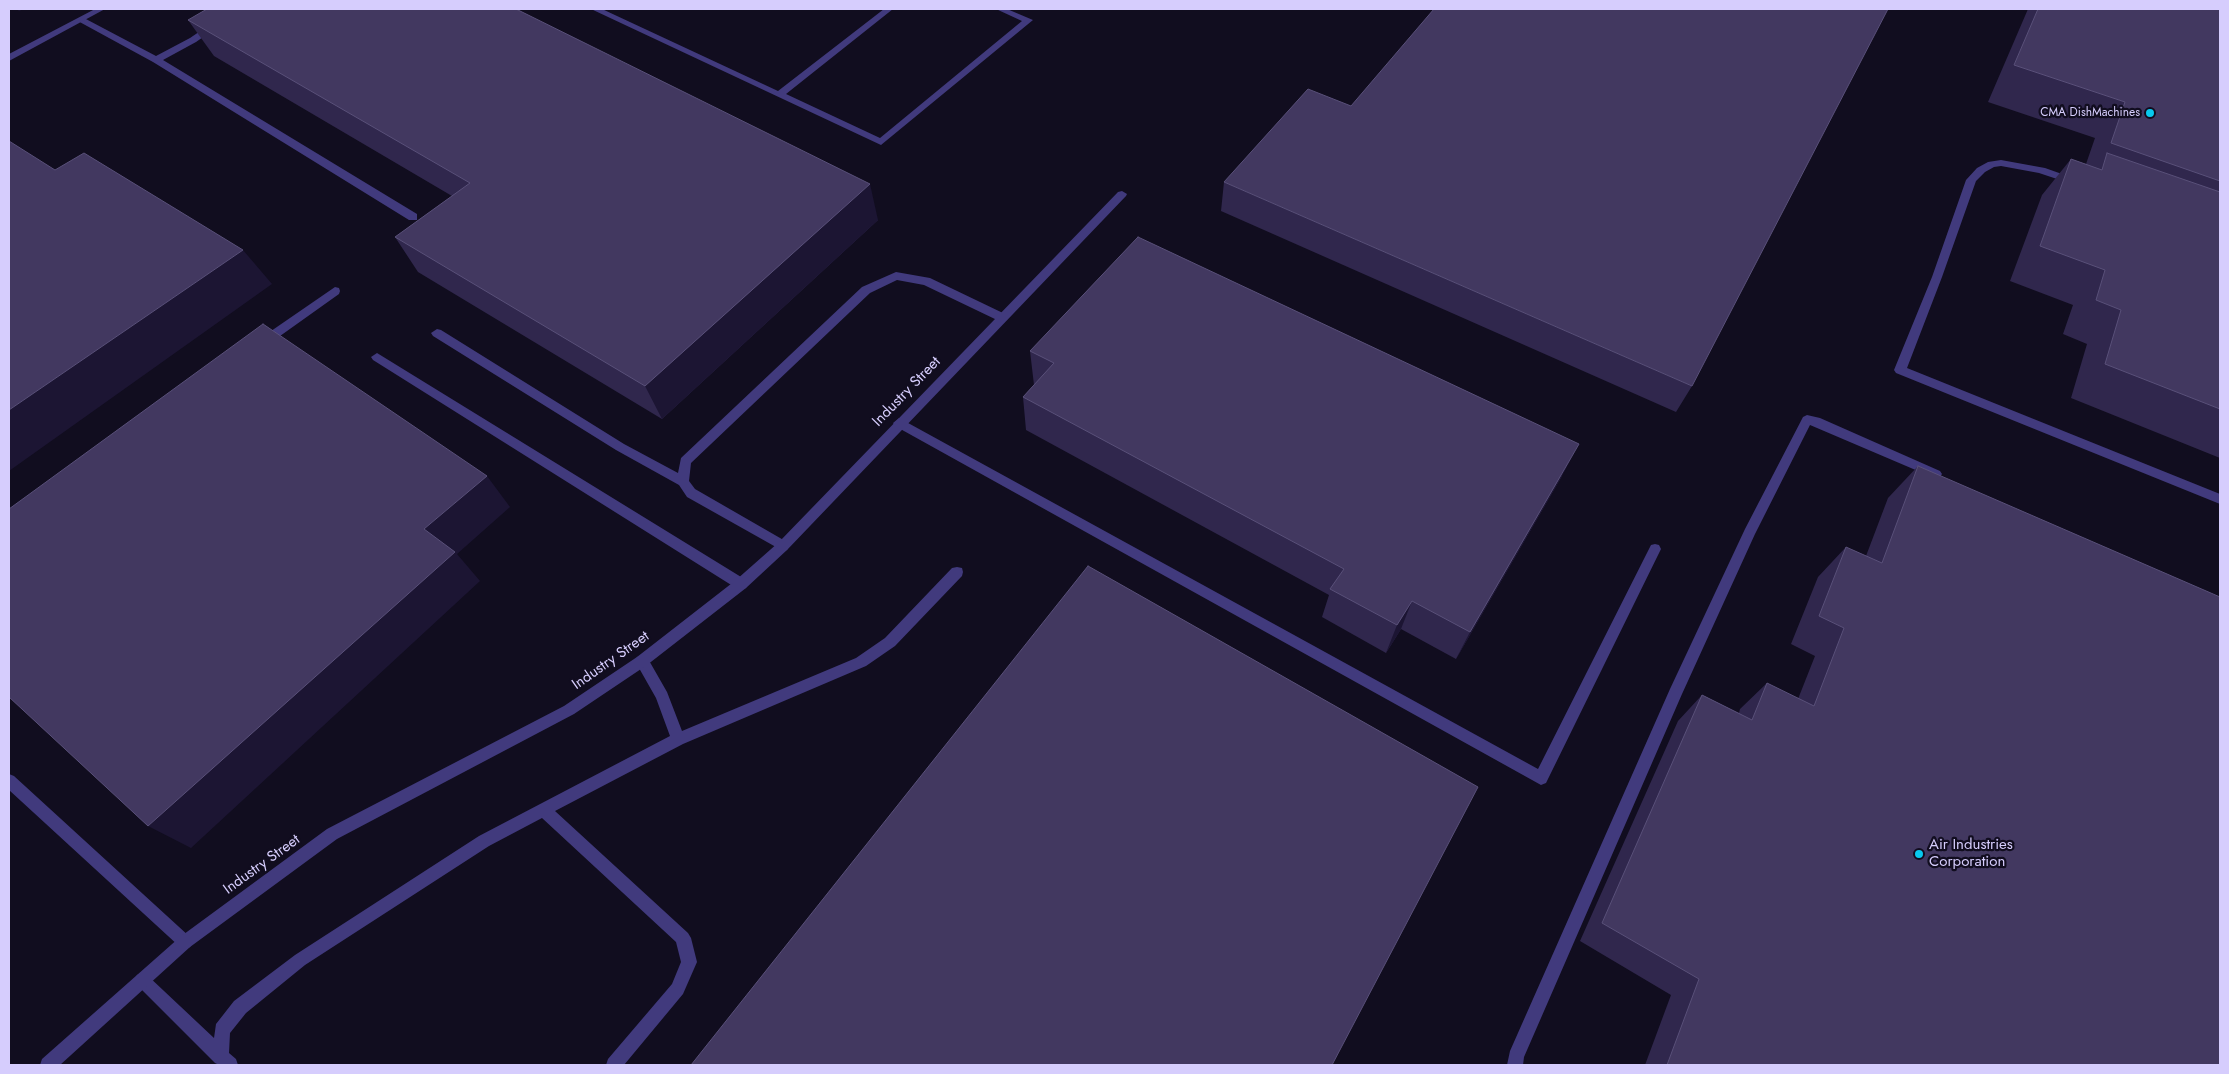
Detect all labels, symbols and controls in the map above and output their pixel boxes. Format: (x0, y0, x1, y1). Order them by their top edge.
place label: CMA DishMachines (2040, 106, 2140, 120)
marker: CMA DishMachines (2144, 107, 2156, 119)
street label: Industry Street (869, 353, 945, 431)
street label: Industry Street (569, 628, 653, 694)
street label: Industry Street (220, 831, 304, 899)
place label: Air Industries Corporation (1929, 836, 2013, 871)
marker: Air Industries Corporation (1913, 848, 1925, 860)

